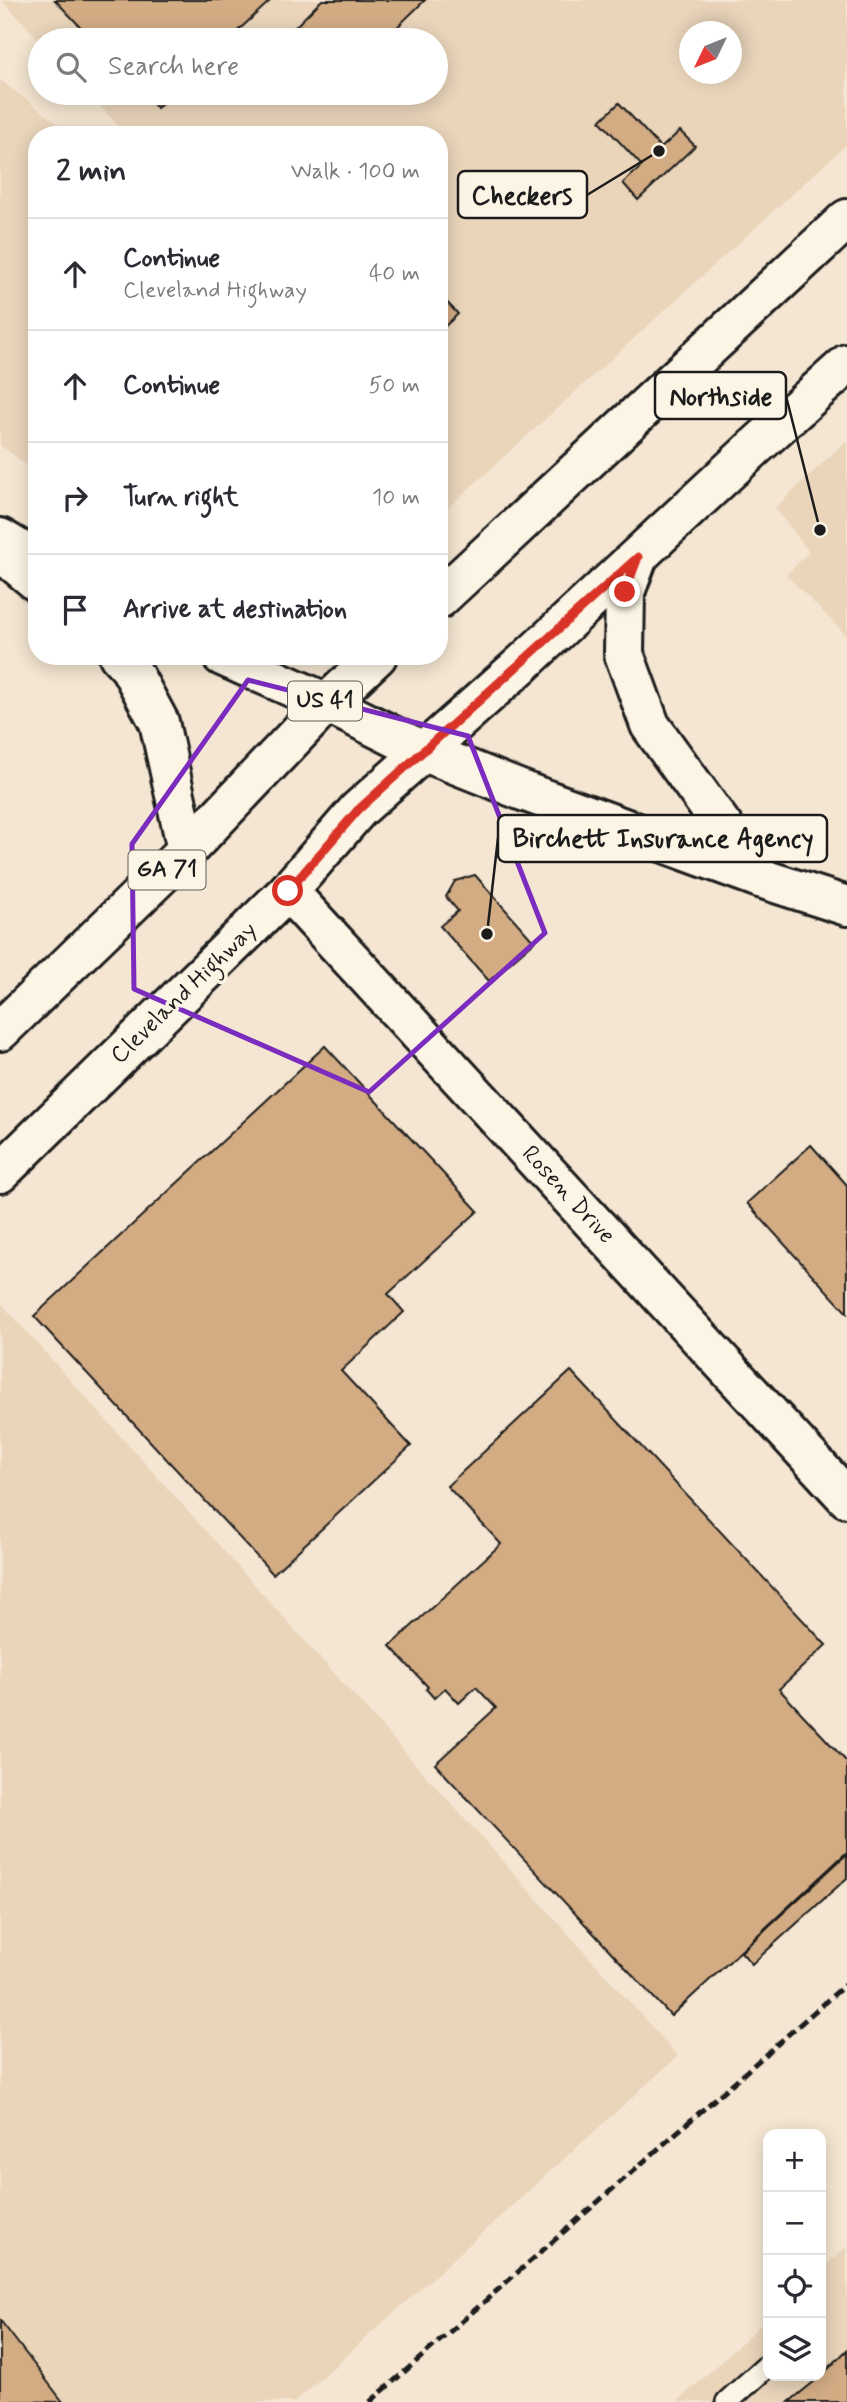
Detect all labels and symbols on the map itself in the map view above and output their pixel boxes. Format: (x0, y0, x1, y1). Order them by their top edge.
north arrow (679, 21, 742, 84)
callout: Checkers (458, 171, 587, 218)
text: Checkers (472, 180, 572, 214)
callout: Northside (655, 372, 786, 419)
text: Northside (669, 381, 773, 415)
route end (609, 576, 640, 607)
road number: US 41 (288, 681, 362, 720)
callout: Birchett Insurance Agency (498, 815, 827, 862)
text: Birchett Insurance Agency (512, 823, 814, 858)
road number: GA 71 (128, 850, 206, 890)
route start (272, 875, 303, 906)
street label: Cleveland Highway (104, 915, 266, 1073)
street label: Rosen Drive (514, 1139, 622, 1251)

